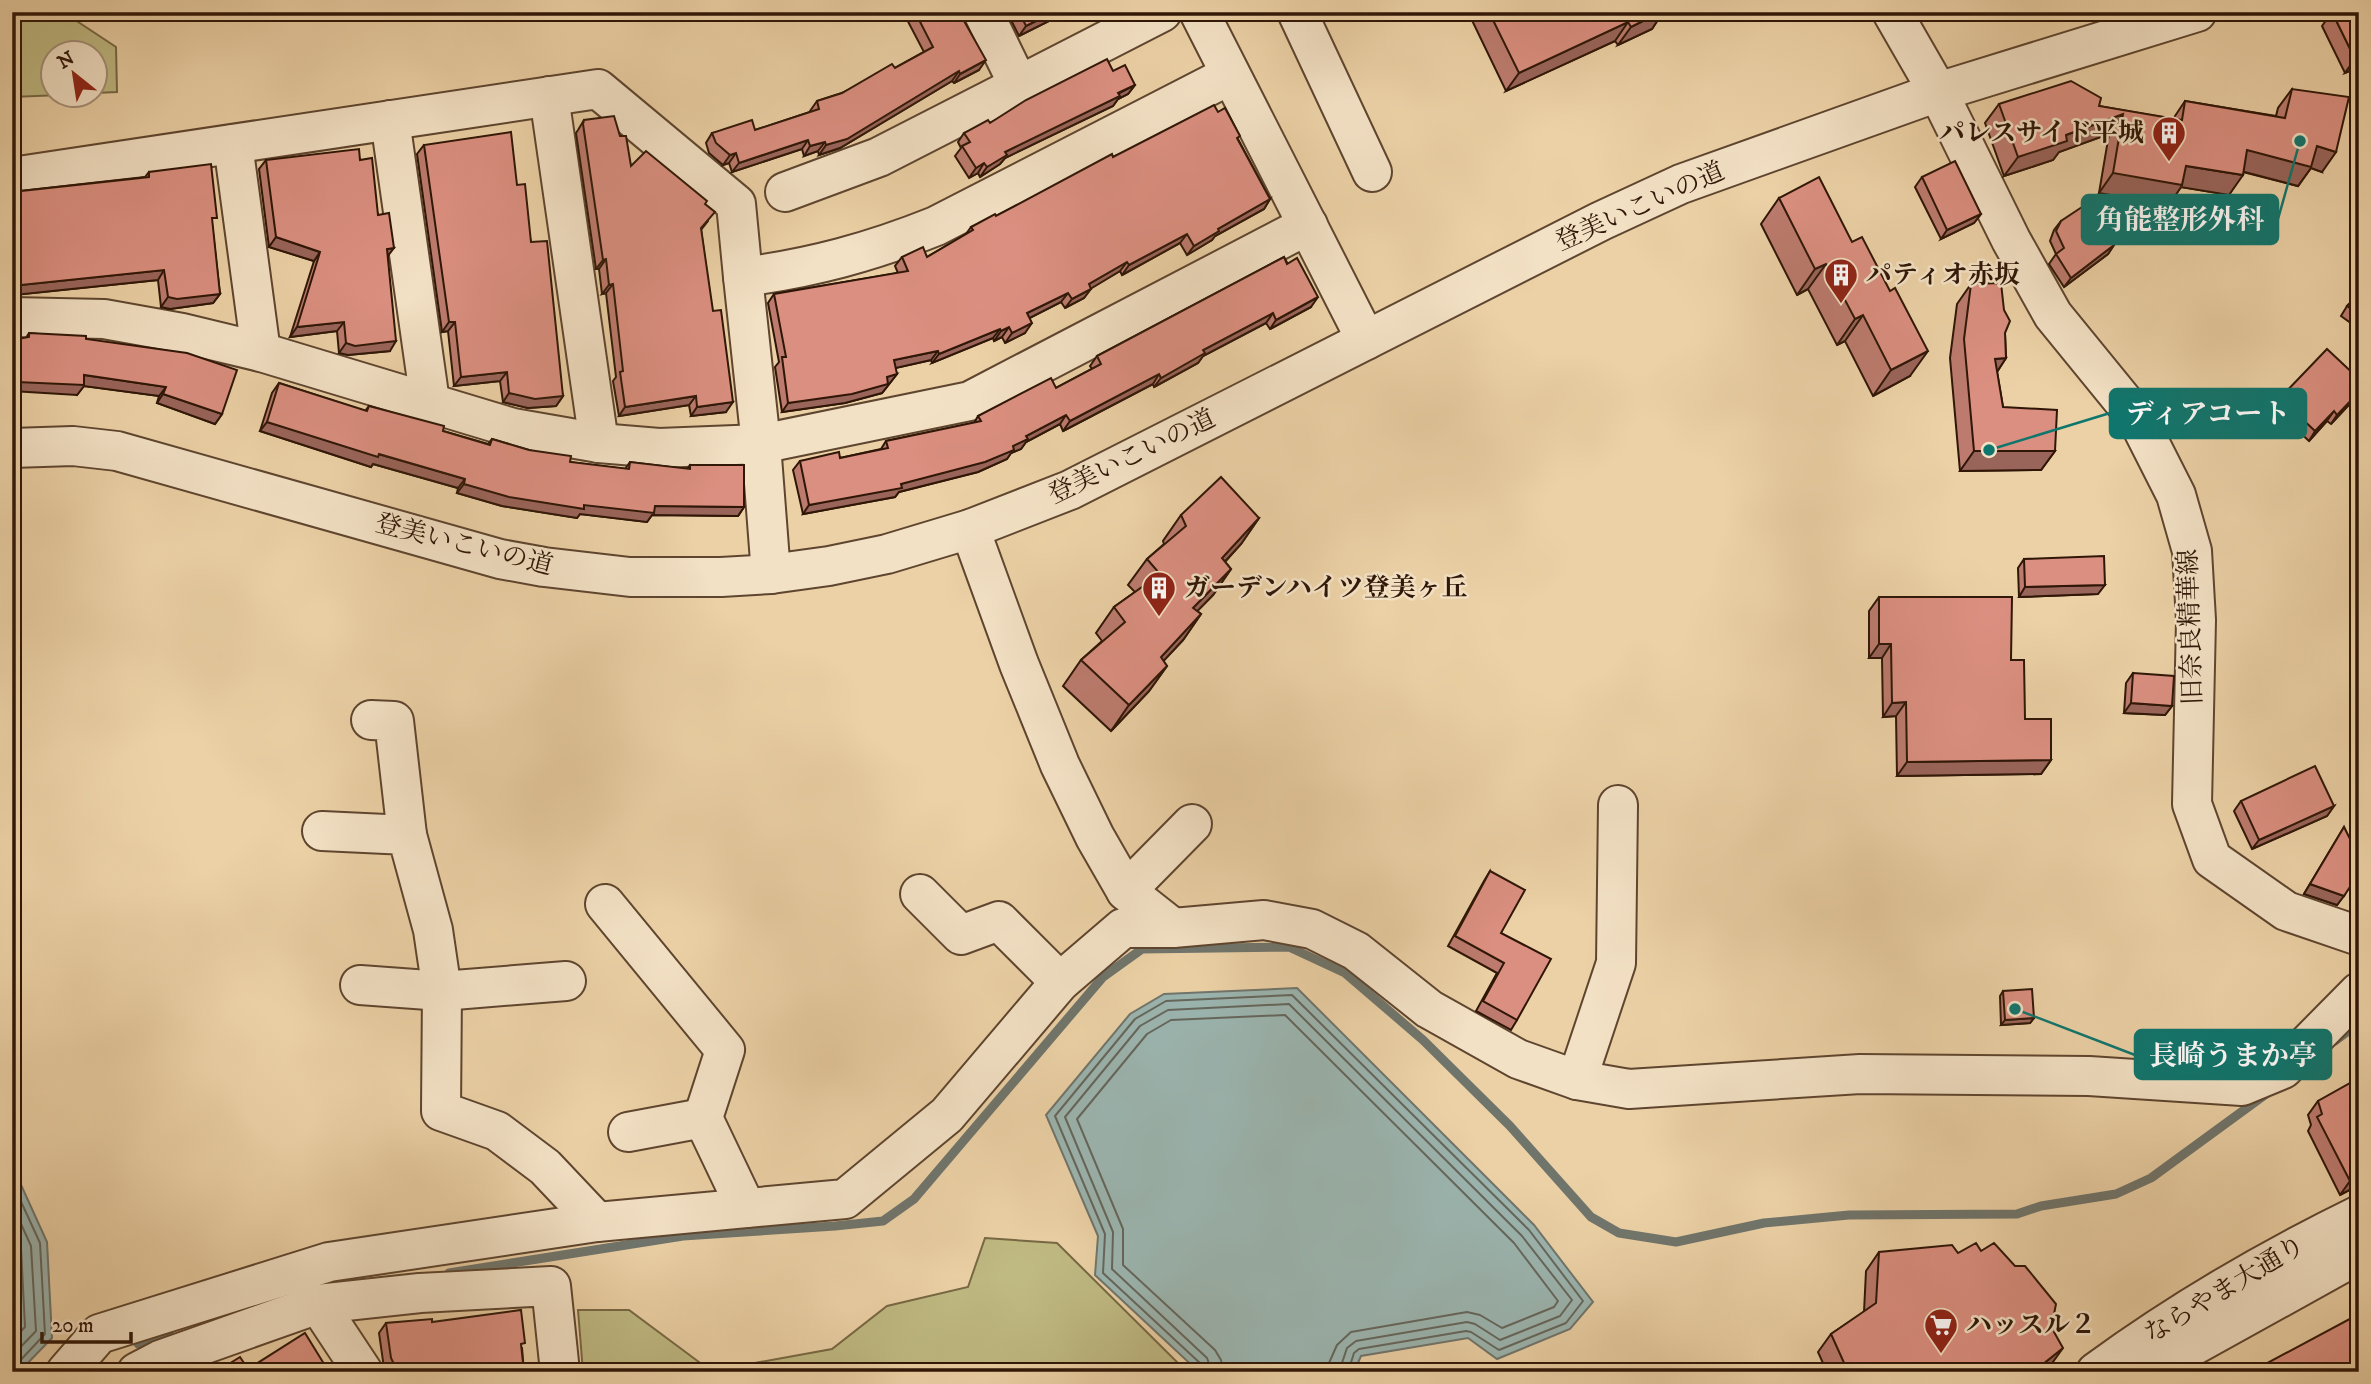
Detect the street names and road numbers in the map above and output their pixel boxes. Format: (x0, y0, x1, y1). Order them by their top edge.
street label: 登美いこいの道 (1550, 155, 1730, 259)
street label: 登美いこいの道 (1043, 402, 1221, 512)
street label: 登美いこいの道 (372, 507, 556, 583)
street label: 旧奈良精華線 (2172, 548, 2210, 706)
street label: ならやま大通り (2138, 1229, 2312, 1351)

